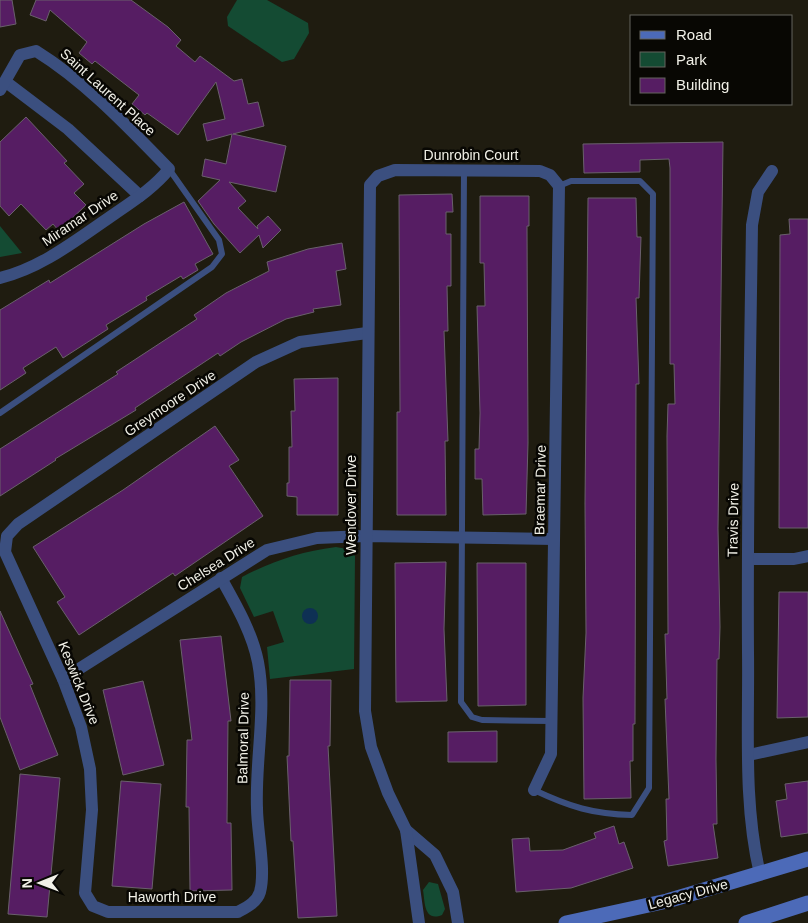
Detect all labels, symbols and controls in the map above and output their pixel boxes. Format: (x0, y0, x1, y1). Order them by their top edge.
legend (630, 15, 793, 105)
text: Road (676, 26, 712, 43)
street label: Saint Laurent Place (57, 45, 159, 139)
text: Park (676, 51, 707, 68)
text: Building (676, 76, 729, 93)
street label: Dunrobin Court (424, 147, 519, 163)
street label: Miramar Drive (39, 187, 121, 249)
street label: Greymoore Drive (121, 366, 219, 439)
street label: Braemar Drive (531, 445, 549, 535)
street label: Wendover Drive (343, 455, 359, 555)
street label: Travis Drive (724, 483, 742, 557)
street label: Chelsea Drive (174, 534, 258, 594)
street label: Keswick Drive (55, 639, 103, 727)
street label: Balmoral Drive (234, 692, 252, 784)
north arrow (15, 858, 65, 908)
street label: Legacy Drive (646, 876, 730, 912)
text: N (19, 878, 35, 888)
street label: Haworth Drive (128, 889, 217, 905)

